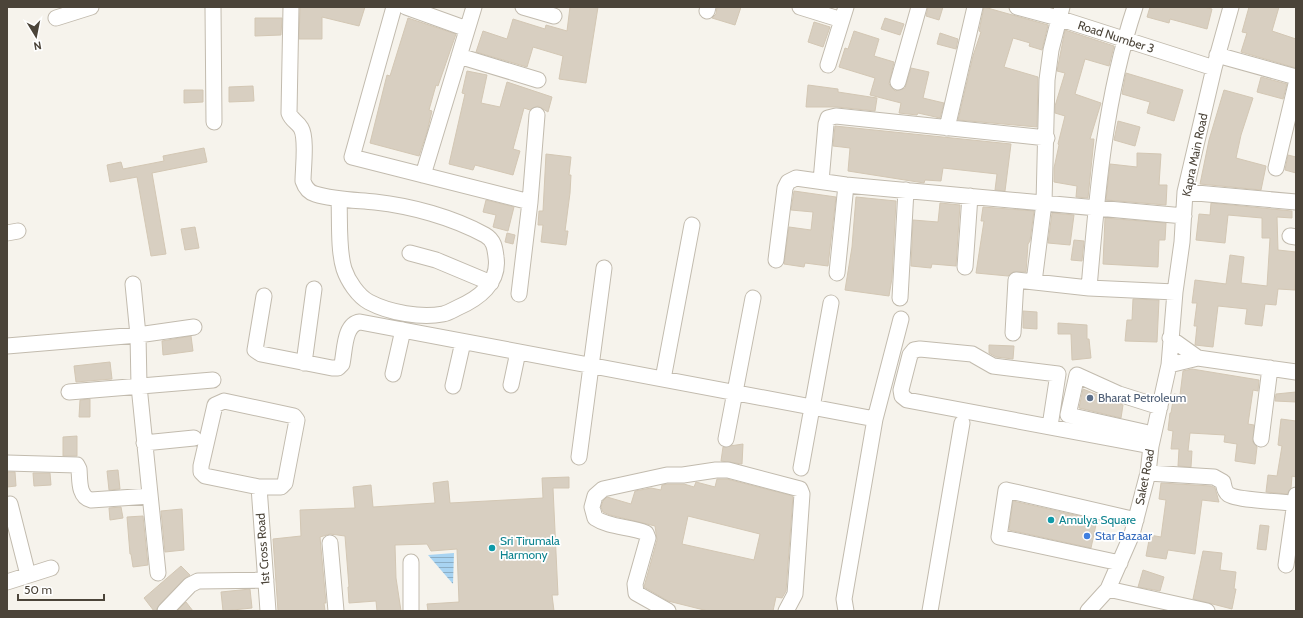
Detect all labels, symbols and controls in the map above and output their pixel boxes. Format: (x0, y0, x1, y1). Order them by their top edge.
north arrow (16, 16, 56, 56)
street label: Road Number 3 (1076, 17, 1156, 56)
text: N (33, 38, 43, 53)
street label: Kapra Main Road (1178, 112, 1211, 198)
place label: Bharat Petroleum (1098, 390, 1186, 405)
marker: Bharat Petroleum (1085, 393, 1095, 403)
street label: Saket Road (1132, 448, 1157, 506)
place label: Amulya Square (1059, 512, 1136, 527)
street label: 1st Cross Road (253, 513, 272, 585)
marker: Amulya Square (1046, 515, 1056, 525)
place label: Star Bazaar (1095, 528, 1152, 543)
marker: Star Bazaar (1082, 531, 1092, 541)
place label: Sri Tirumala Harmony (500, 533, 560, 562)
marker: Sri Tirumala Harmony (487, 543, 497, 553)
scale bar (18, 576, 104, 602)
text: 50 m (24, 582, 52, 597)

